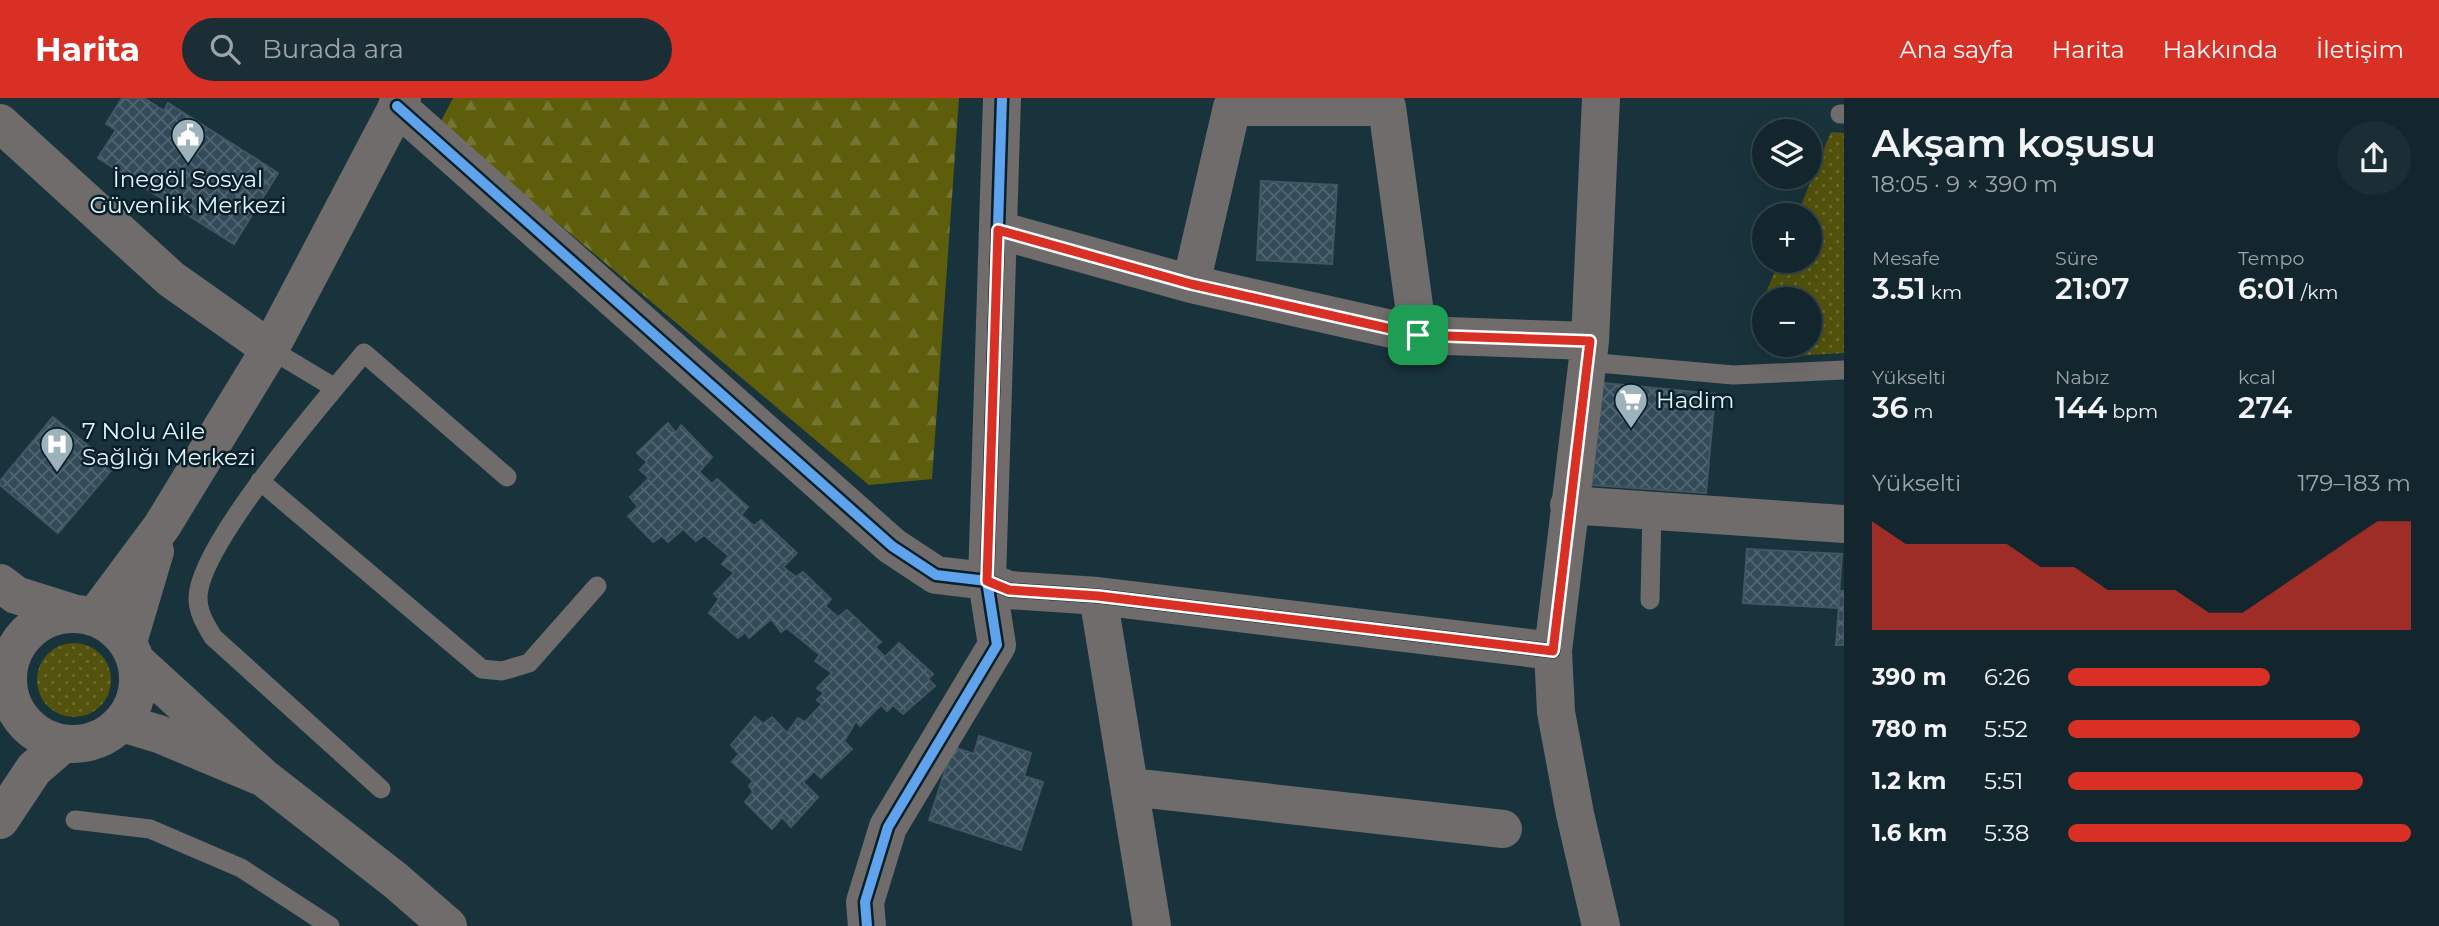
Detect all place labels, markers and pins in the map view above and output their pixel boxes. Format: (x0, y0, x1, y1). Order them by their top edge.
public building icon: İnegöl Sosyal Güvenlik Merkezi (169, 116, 207, 165)
place label: İnegöl Sosyal Güvenlik Merkezi (90, 165, 286, 219)
pin (1388, 305, 1448, 365)
supermarket icon: Hadim (1612, 381, 1650, 430)
place label: Hadim (1656, 386, 1734, 414)
place label: 7 Nolu Aile Sağlığı Merkezi (82, 417, 256, 471)
hospital icon: 7 Nolu Aile Sağlığı Merkezi (38, 425, 76, 474)

